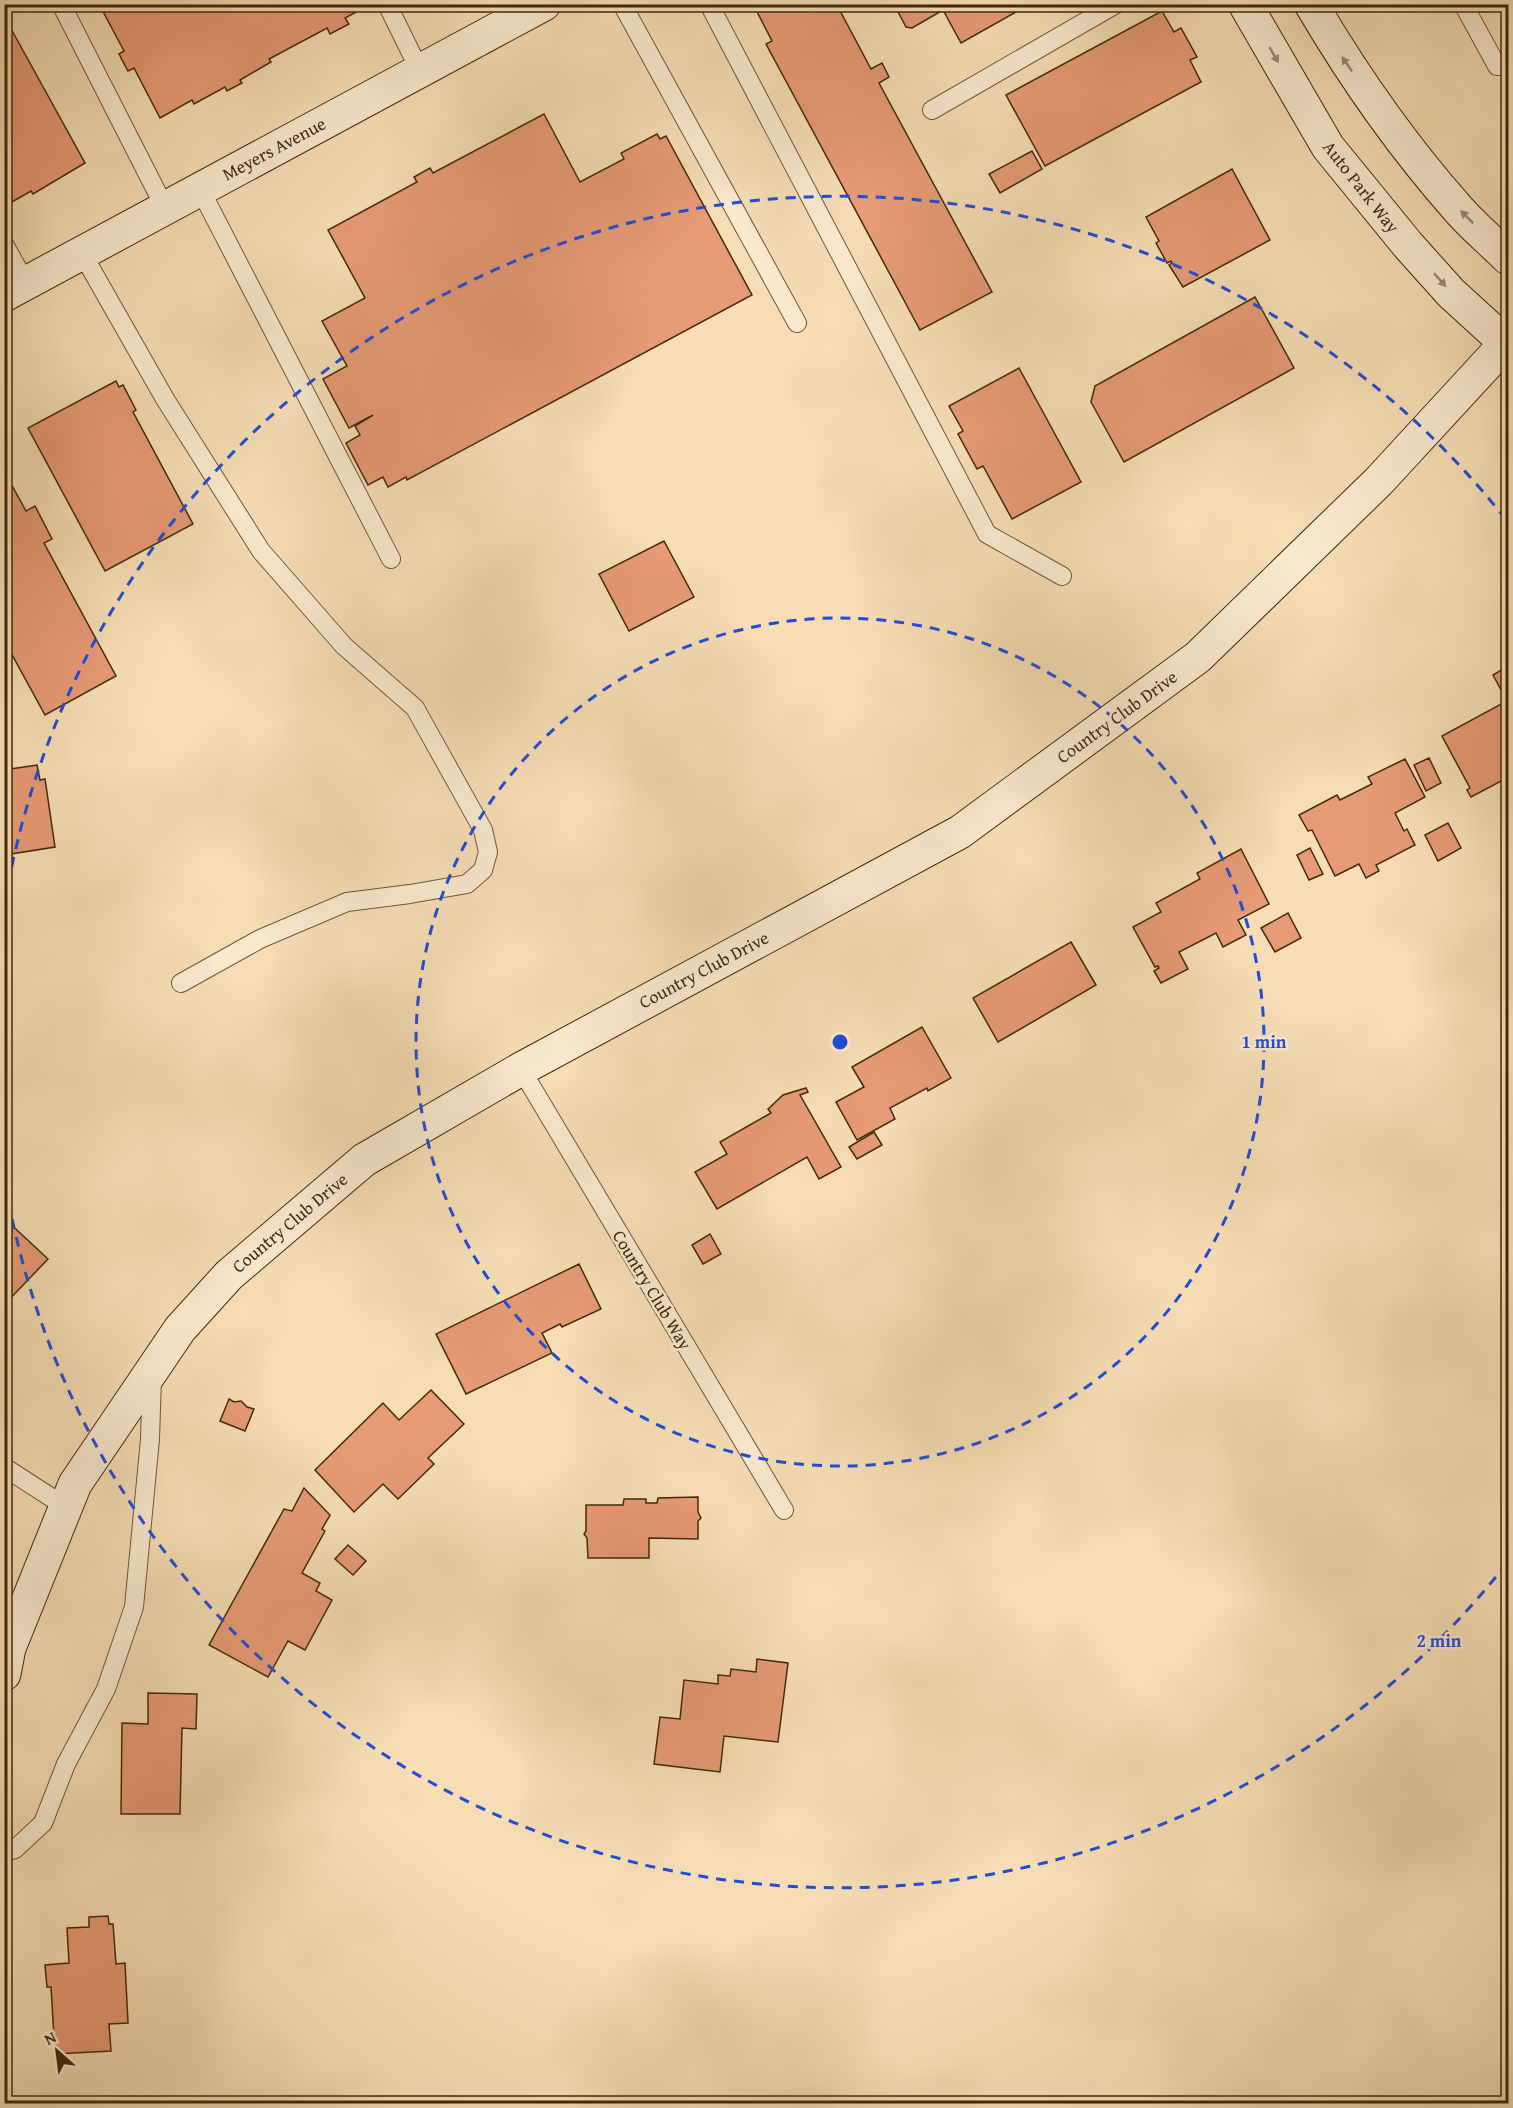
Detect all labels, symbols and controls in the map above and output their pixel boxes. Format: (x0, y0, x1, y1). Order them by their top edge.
one-way arrow (1268, 47, 1279, 63)
one-way arrow (1341, 56, 1353, 72)
street label: Meyers Avenue (217, 110, 330, 187)
street label: Auto Park Way (1317, 135, 1406, 239)
one-way arrow (1459, 210, 1474, 224)
one-way arrow (1433, 273, 1447, 288)
street label: Country Club Drive (1051, 663, 1183, 770)
street label: Country Club Drive (634, 924, 774, 1015)
text: 1 min (1242, 1028, 1287, 1055)
centre of rings (830, 1032, 850, 1052)
street label: Country Club Drive (226, 1166, 353, 1279)
street label: Country Club Way (606, 1225, 699, 1355)
text: 2 min (1417, 1627, 1462, 1654)
north arrow (27, 2021, 87, 2081)
text: N (40, 2025, 61, 2051)

